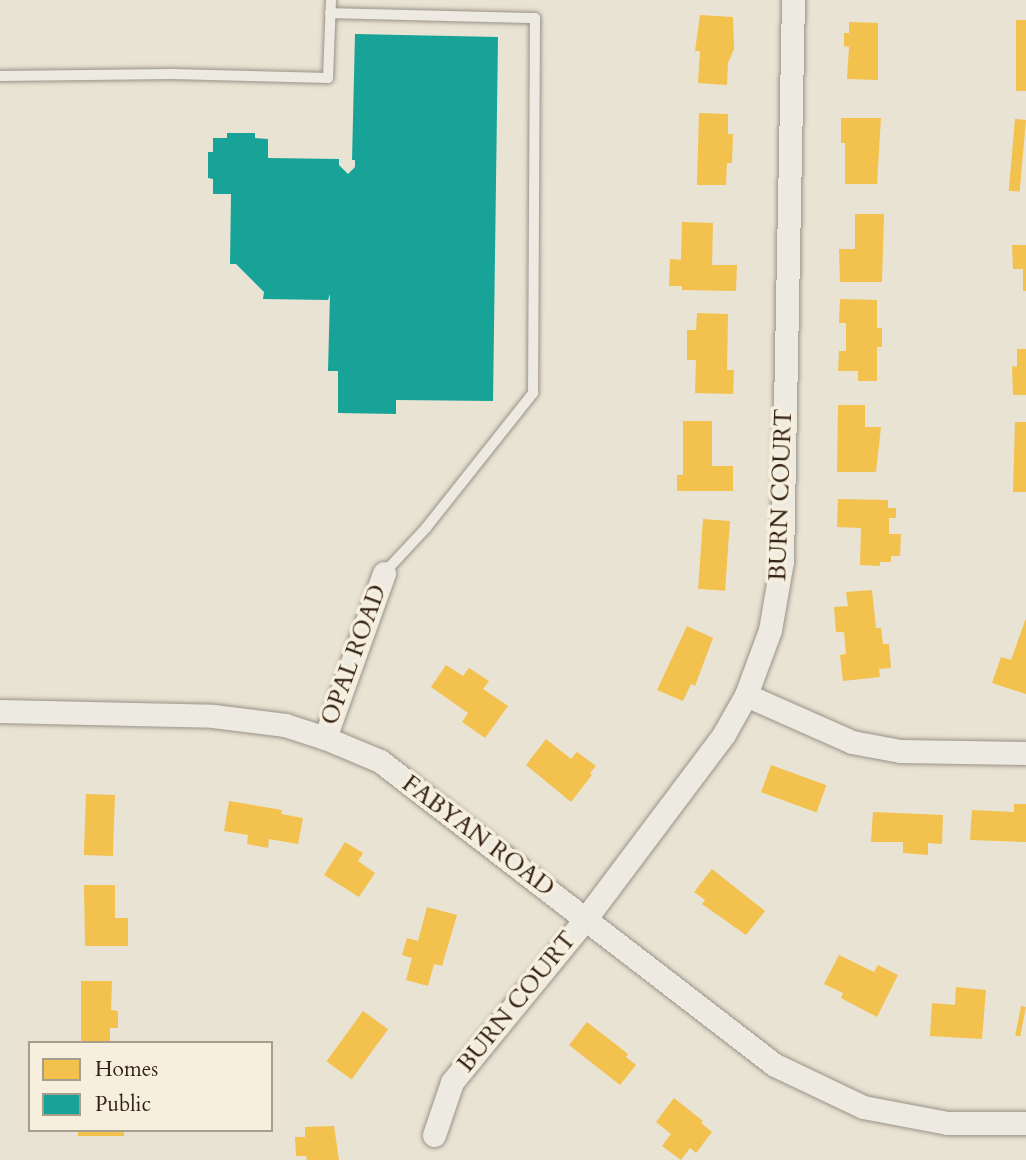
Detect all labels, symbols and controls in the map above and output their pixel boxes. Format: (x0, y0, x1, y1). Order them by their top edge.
street label: BURN COURT (764, 408, 798, 582)
street label: OPAL ROAD (315, 581, 393, 729)
street label: FABYAN ROAD (396, 769, 560, 903)
street label: BURN COURT (452, 926, 582, 1078)
legend (28, 1041, 273, 1132)
text: Homes (95, 1055, 158, 1084)
text: Public (95, 1090, 151, 1119)

